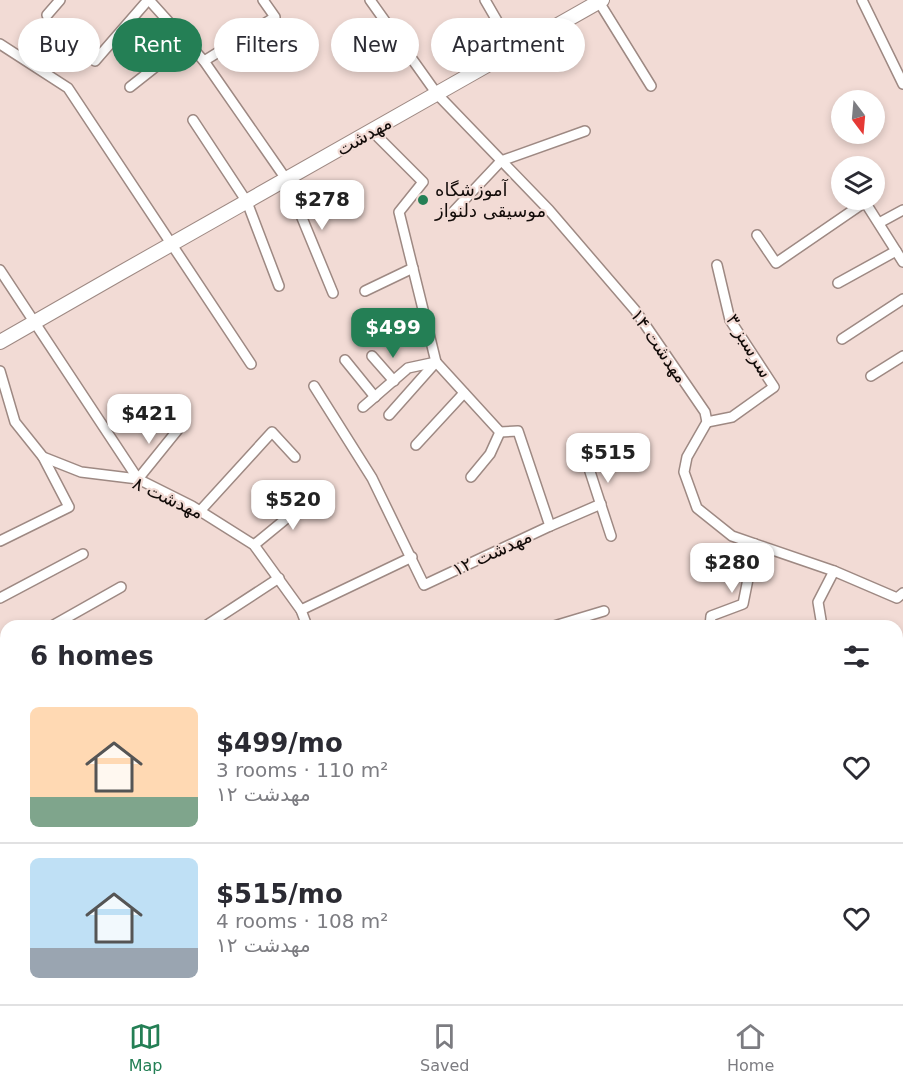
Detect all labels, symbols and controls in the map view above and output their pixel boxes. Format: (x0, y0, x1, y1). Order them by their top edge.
chip: Buy (18, 18, 100, 72)
chip: Rent (112, 18, 202, 72)
chip: Filters (214, 18, 319, 72)
chip: New (331, 18, 419, 72)
chip: Apartment (431, 18, 585, 72)
north arrow (831, 90, 885, 144)
map controls (831, 90, 885, 210)
street label: مهدشت (332, 111, 396, 161)
button: layers (831, 156, 885, 210)
place label: آموزشگاه موسیقی دلنواز (434, 178, 546, 222)
pin: $278 (286, 180, 358, 231)
text: $278 (294, 187, 350, 211)
marker: آموزشگاه موسیقی دلنواز (416, 193, 430, 207)
street label: مهدشت ۱۴ (626, 305, 692, 387)
pin: $499 (357, 308, 429, 359)
street label: سرسبز ۳ (721, 310, 777, 382)
text: $499 (365, 315, 421, 339)
pin: $421 (113, 394, 185, 445)
text: $421 (121, 401, 177, 425)
pin: $515 (572, 433, 644, 484)
text: $515 (580, 440, 636, 464)
street label: مهدشت ۸ (129, 472, 207, 524)
pin: $520 (257, 480, 329, 531)
text: $520 (265, 487, 321, 511)
street label: مهدشت ۱۲ (449, 525, 535, 581)
pin: $280 (696, 543, 768, 594)
text: $280 (704, 550, 760, 574)
icon: filters (840, 640, 873, 673)
text: 6 homes (30, 641, 154, 671)
text: $499/mo (216, 728, 343, 758)
icon: home (78, 731, 150, 803)
icon: heart (840, 751, 873, 784)
text: 3 rooms · 110 m² (216, 758, 388, 782)
text: مهدشت ۱۲ (216, 782, 311, 806)
text: $515/mo (216, 879, 343, 909)
icon: home (78, 882, 150, 954)
icon: heart (840, 902, 873, 935)
text: 4 rooms · 108 m² (216, 909, 388, 933)
text: مهدشت ۱۲ (216, 933, 311, 957)
tab: Map (129, 1020, 163, 1075)
tab: Saved (420, 1020, 469, 1075)
tab: Home (727, 1020, 774, 1075)

